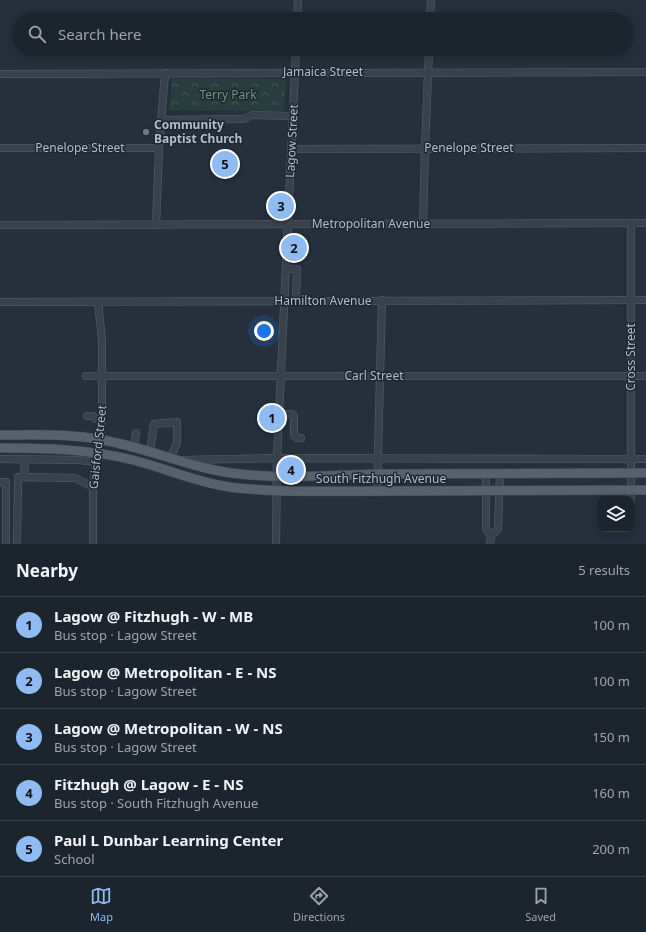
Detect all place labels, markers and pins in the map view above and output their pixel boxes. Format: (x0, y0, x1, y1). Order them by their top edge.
place label: Community Baptist Church (154, 116, 242, 147)
marker: Community Baptist Church (141, 127, 151, 137)
pin: 5 (212, 149, 238, 179)
pin: 3 (268, 191, 294, 221)
pin: 2 (281, 233, 307, 263)
pin: 1 (259, 403, 285, 433)
pin: 4 (278, 455, 304, 485)

